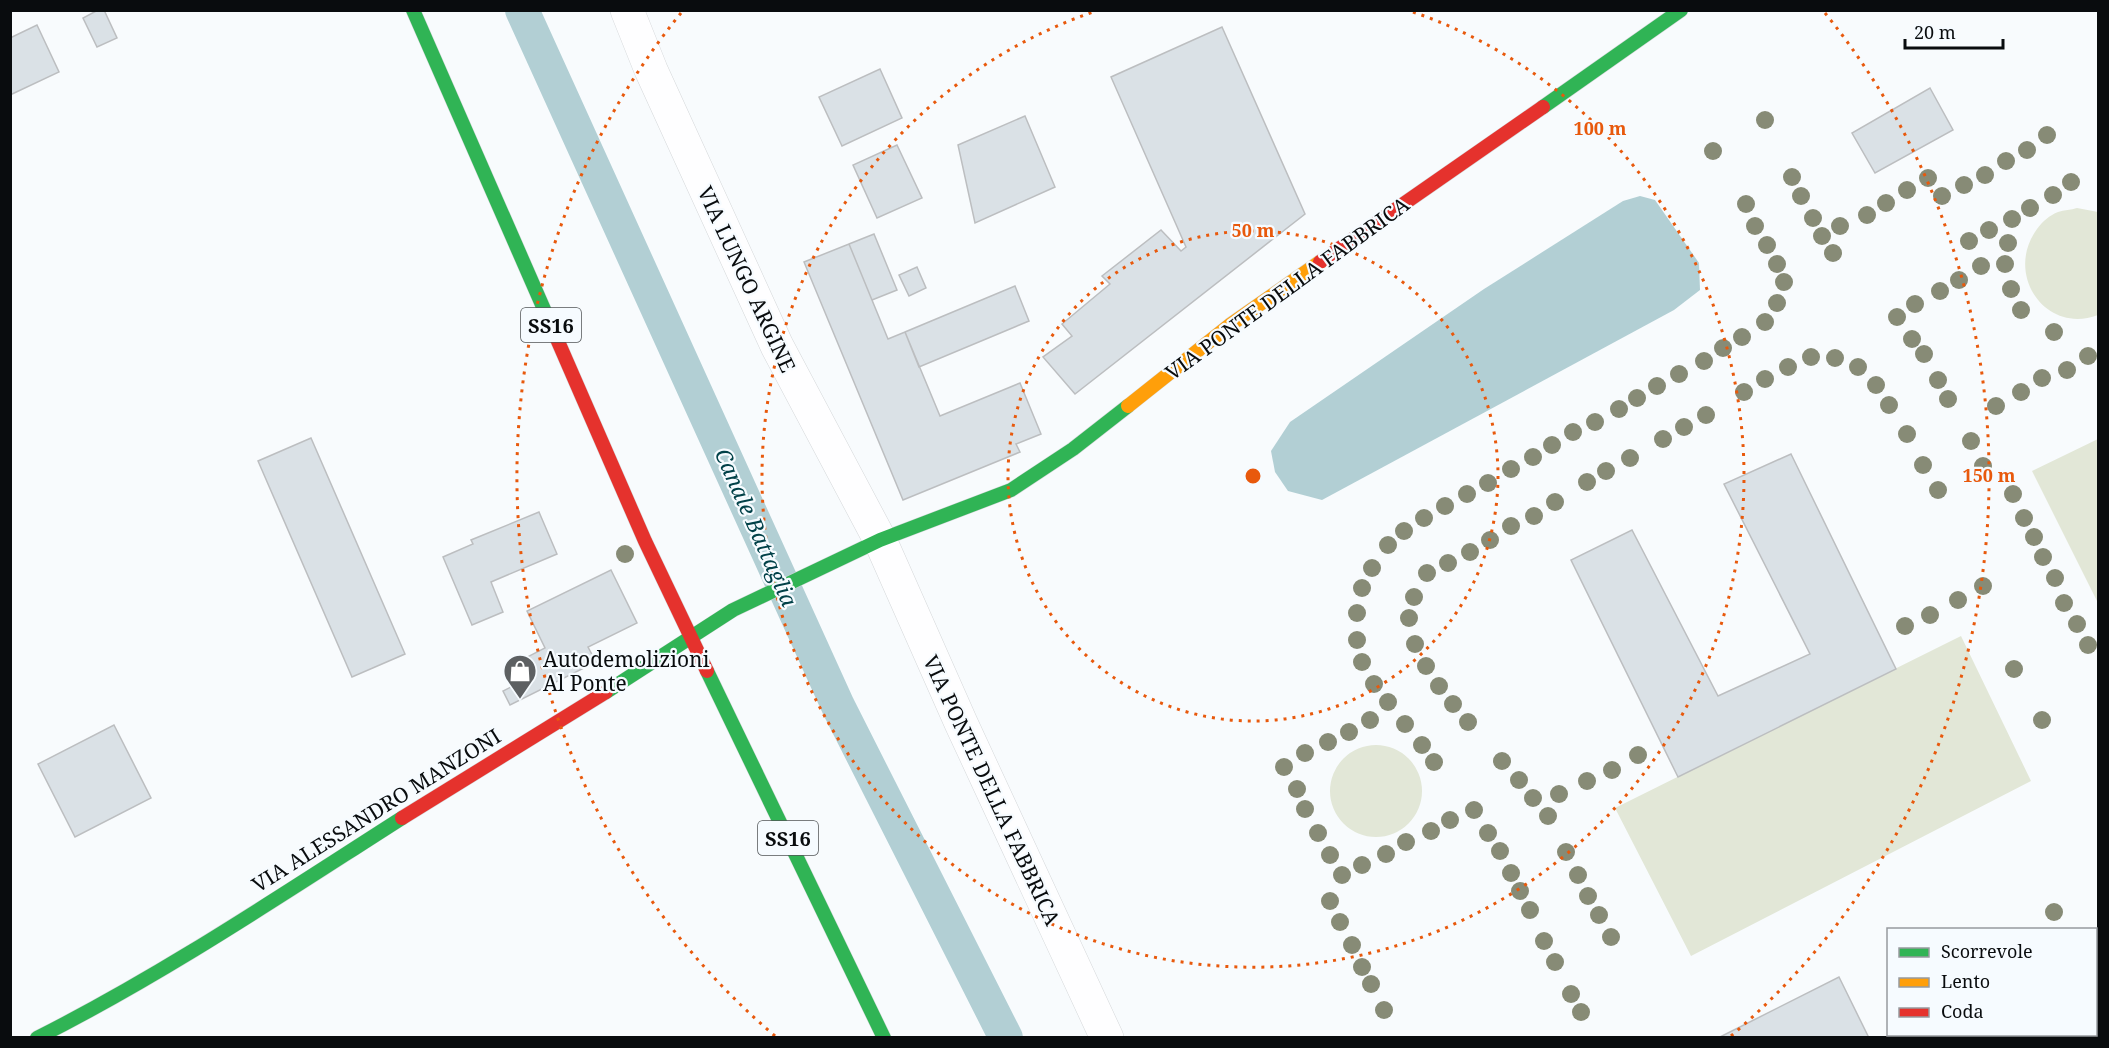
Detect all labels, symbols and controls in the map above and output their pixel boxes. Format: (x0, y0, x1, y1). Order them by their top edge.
scale bar (1905, 12, 2002, 50)
text: 20 m (1914, 20, 1956, 44)
text: 100 m (1574, 116, 1627, 140)
street label: VIA LUNGO ARGINE (692, 181, 802, 377)
street label: VIA PONTE DELLA FABBRICA (1159, 190, 1415, 386)
text: 50 m (1232, 218, 1275, 242)
road number: SS16 (521, 308, 581, 342)
water label: Canale Battaglia (709, 443, 805, 611)
text: 150 m (1963, 463, 2016, 487)
centre of rings (1243, 466, 1263, 486)
place label: Autodemolizioni Al Ponte (543, 645, 710, 697)
street label: VIA PONTE DELLA FABBRICA (917, 650, 1067, 930)
shop icon: Autodemolizioni Al Ponte (502, 653, 538, 700)
street label: VIA ALESSANDRO MANZONI (246, 722, 506, 898)
road number: SS16 (758, 821, 818, 855)
legend (1887, 928, 2097, 1036)
text: Scorrevole (1941, 939, 2033, 963)
text: Lento (1941, 969, 1990, 993)
text: Coda (1941, 999, 1984, 1023)

